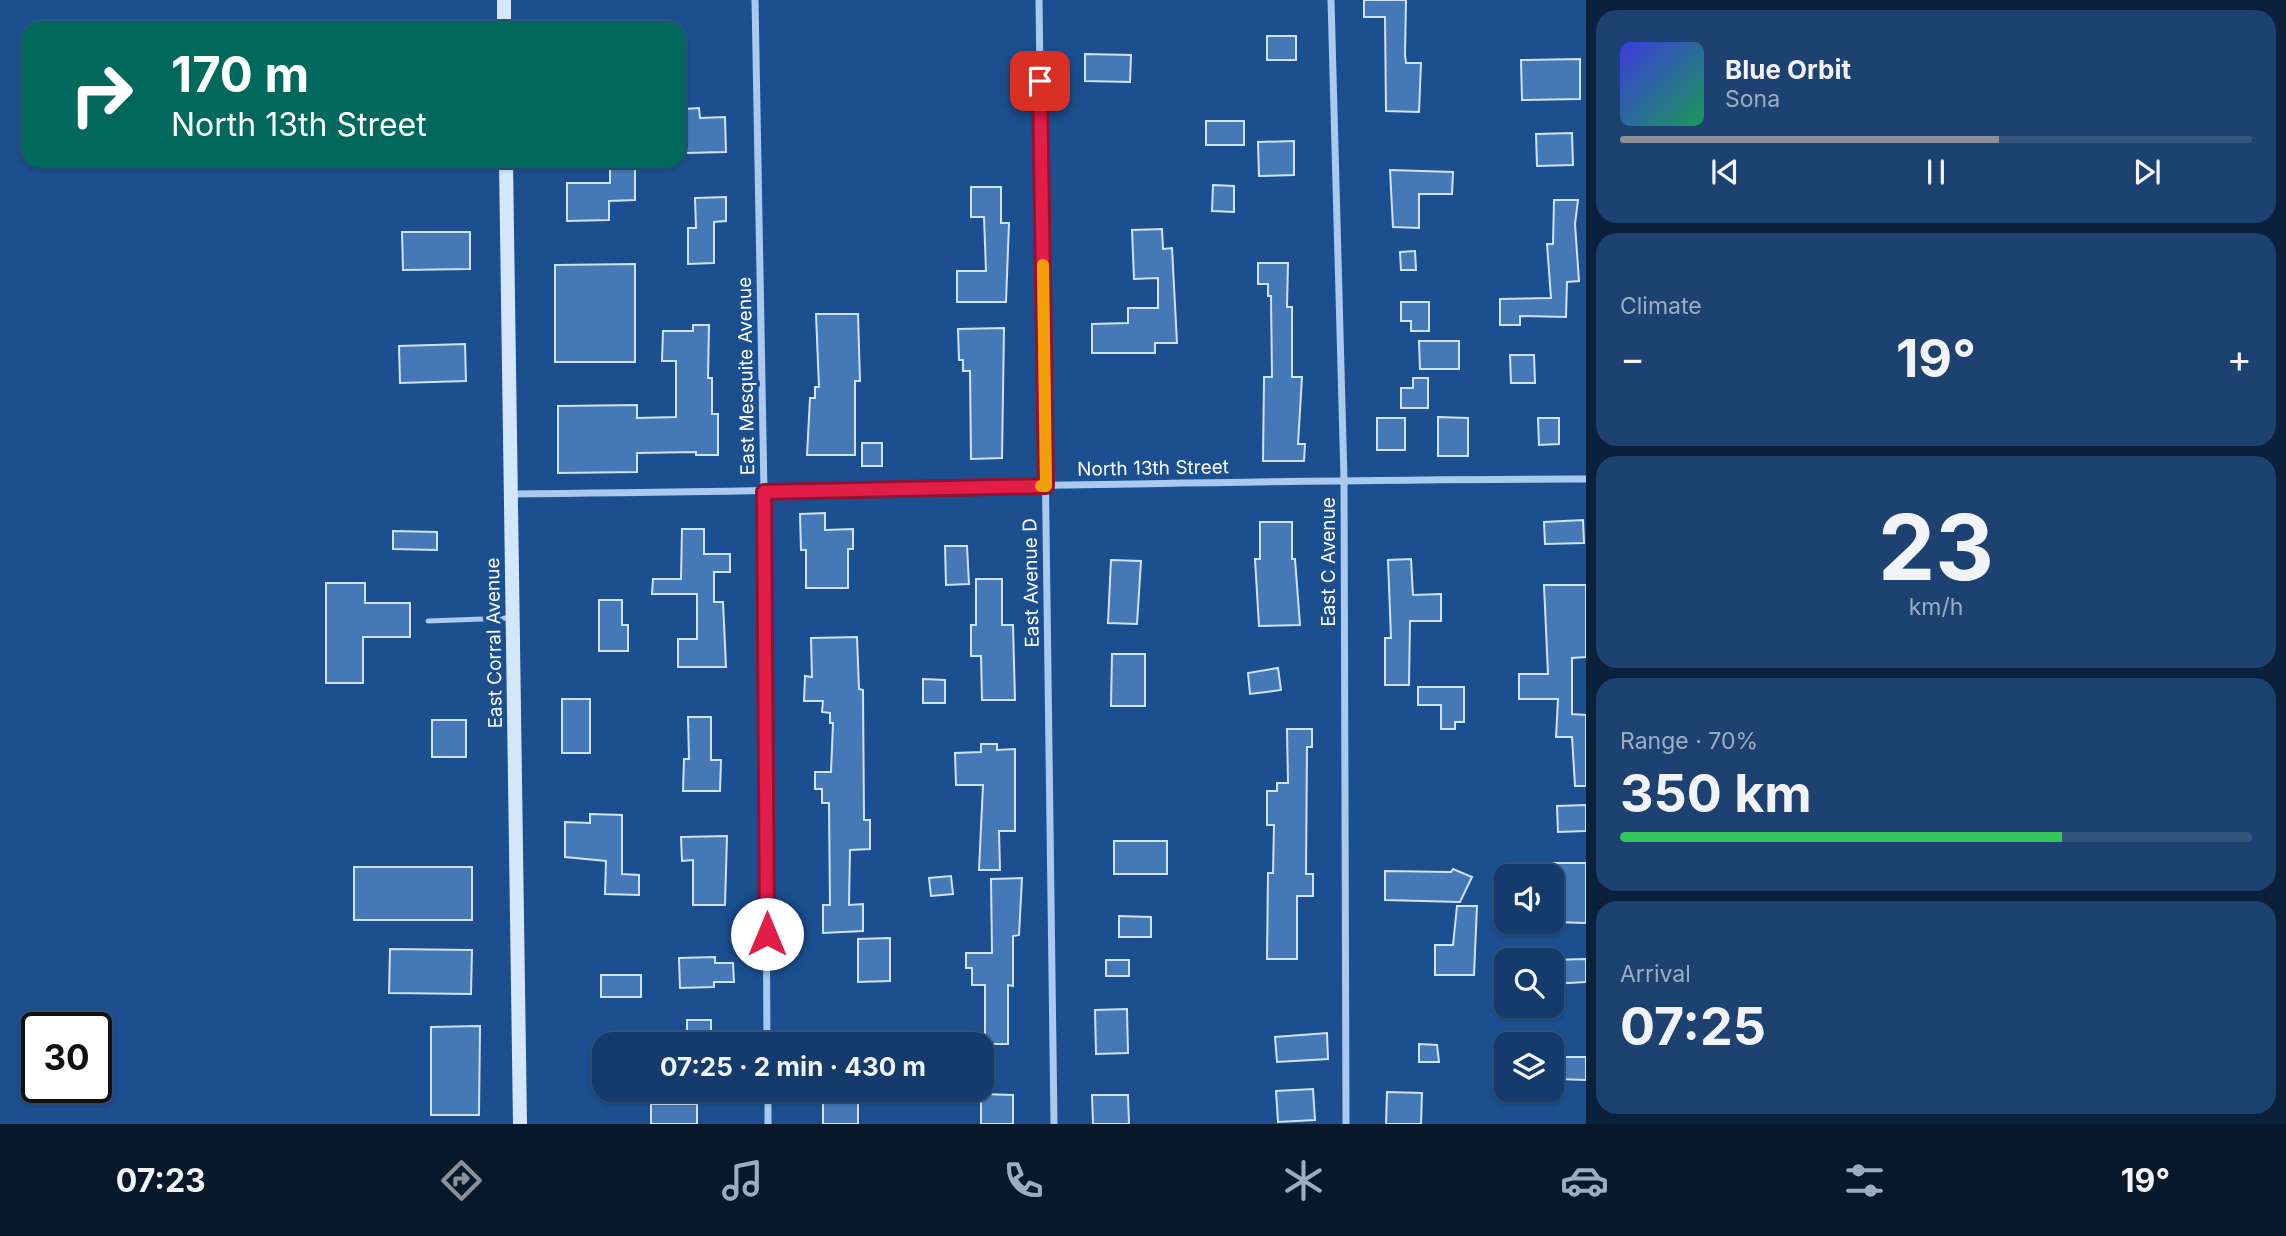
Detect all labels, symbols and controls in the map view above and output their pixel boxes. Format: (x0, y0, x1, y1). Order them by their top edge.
text: 170 m (171, 45, 309, 104)
icon: right (56, 49, 147, 140)
pin (1010, 51, 1070, 111)
text: Blue Orbit (1725, 54, 1851, 85)
icon: arrive (1021, 62, 1059, 100)
text: Sona (1725, 85, 1780, 113)
text: North 13th Street (171, 105, 427, 144)
icon: previous (1706, 153, 1744, 191)
icon: pause (1917, 153, 1955, 191)
icon: next (2128, 153, 2166, 191)
street label: East Mesquite Avenue (733, 277, 759, 475)
text: Climate (1620, 292, 1702, 320)
text: 19° (1896, 327, 1976, 390)
text: − (1620, 335, 1645, 381)
text: + (2227, 335, 2252, 381)
street label: North 13th Street (1077, 455, 1229, 481)
text: 23 (1878, 492, 1994, 602)
street label: East C Avenue (1317, 497, 1340, 627)
street label: East Avenue D (1018, 518, 1044, 648)
street label: East Corral Avenue (481, 557, 507, 729)
text: km/h (1909, 593, 1963, 621)
text: Range · 70% (1620, 727, 1758, 755)
text: 350 km (1620, 762, 1812, 825)
map controls (1494, 864, 1564, 1102)
button: sound (1494, 864, 1564, 934)
position arrow (730, 897, 804, 971)
button: search (1494, 948, 1564, 1018)
text: Arrival (1620, 960, 1691, 988)
text: 07:25 (1620, 995, 1766, 1058)
speed limit sign: 30 (21, 1012, 112, 1103)
button: layers (1494, 1032, 1564, 1102)
text: 07:25 · 2 min · 430 m (660, 1051, 926, 1082)
icon: directions (437, 1156, 486, 1205)
icon: music (718, 1156, 767, 1205)
icon: phone (999, 1156, 1048, 1205)
icon: climate (1279, 1156, 1328, 1205)
icon: car (1560, 1156, 1609, 1205)
icon: filters (1840, 1156, 1889, 1205)
text: 07:23 (116, 1161, 206, 1200)
text: 19° (2121, 1161, 2170, 1200)

